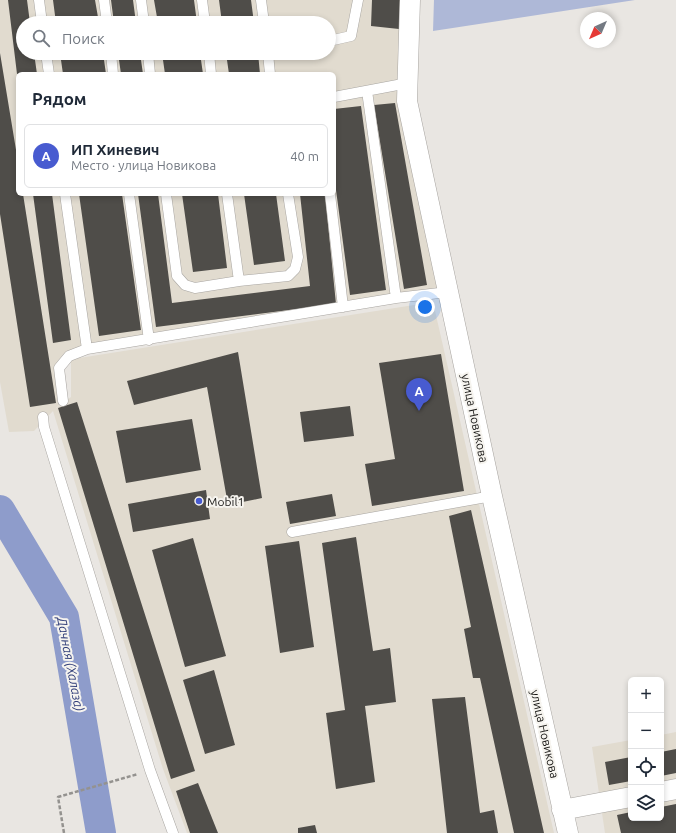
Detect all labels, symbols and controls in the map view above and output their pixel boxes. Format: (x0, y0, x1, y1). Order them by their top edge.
north arrow (580, 12, 616, 48)
search box (16, 16, 336, 60)
icon: search (30, 27, 52, 49)
text: Поиск (62, 30, 105, 47)
text: Рядом (32, 89, 87, 108)
text: ИП Хиневич (71, 141, 159, 158)
text: A (41, 149, 51, 163)
text: 40 m (290, 149, 319, 163)
text: Место · улица Новикова (71, 158, 216, 172)
your location (415, 297, 435, 317)
street label: улица Новикова (459, 372, 491, 464)
pin: A (406, 378, 432, 411)
place label: Mobil1 (207, 495, 244, 508)
marker: Mobil1 (194, 496, 204, 506)
water label: Дачная (Халаза) (54, 614, 87, 712)
map controls (628, 677, 664, 821)
button: + (628, 677, 664, 713)
street label: улица Новикова (528, 688, 562, 780)
button: − (628, 713, 664, 749)
button: locate (628, 749, 664, 785)
button: layers (628, 785, 664, 821)

